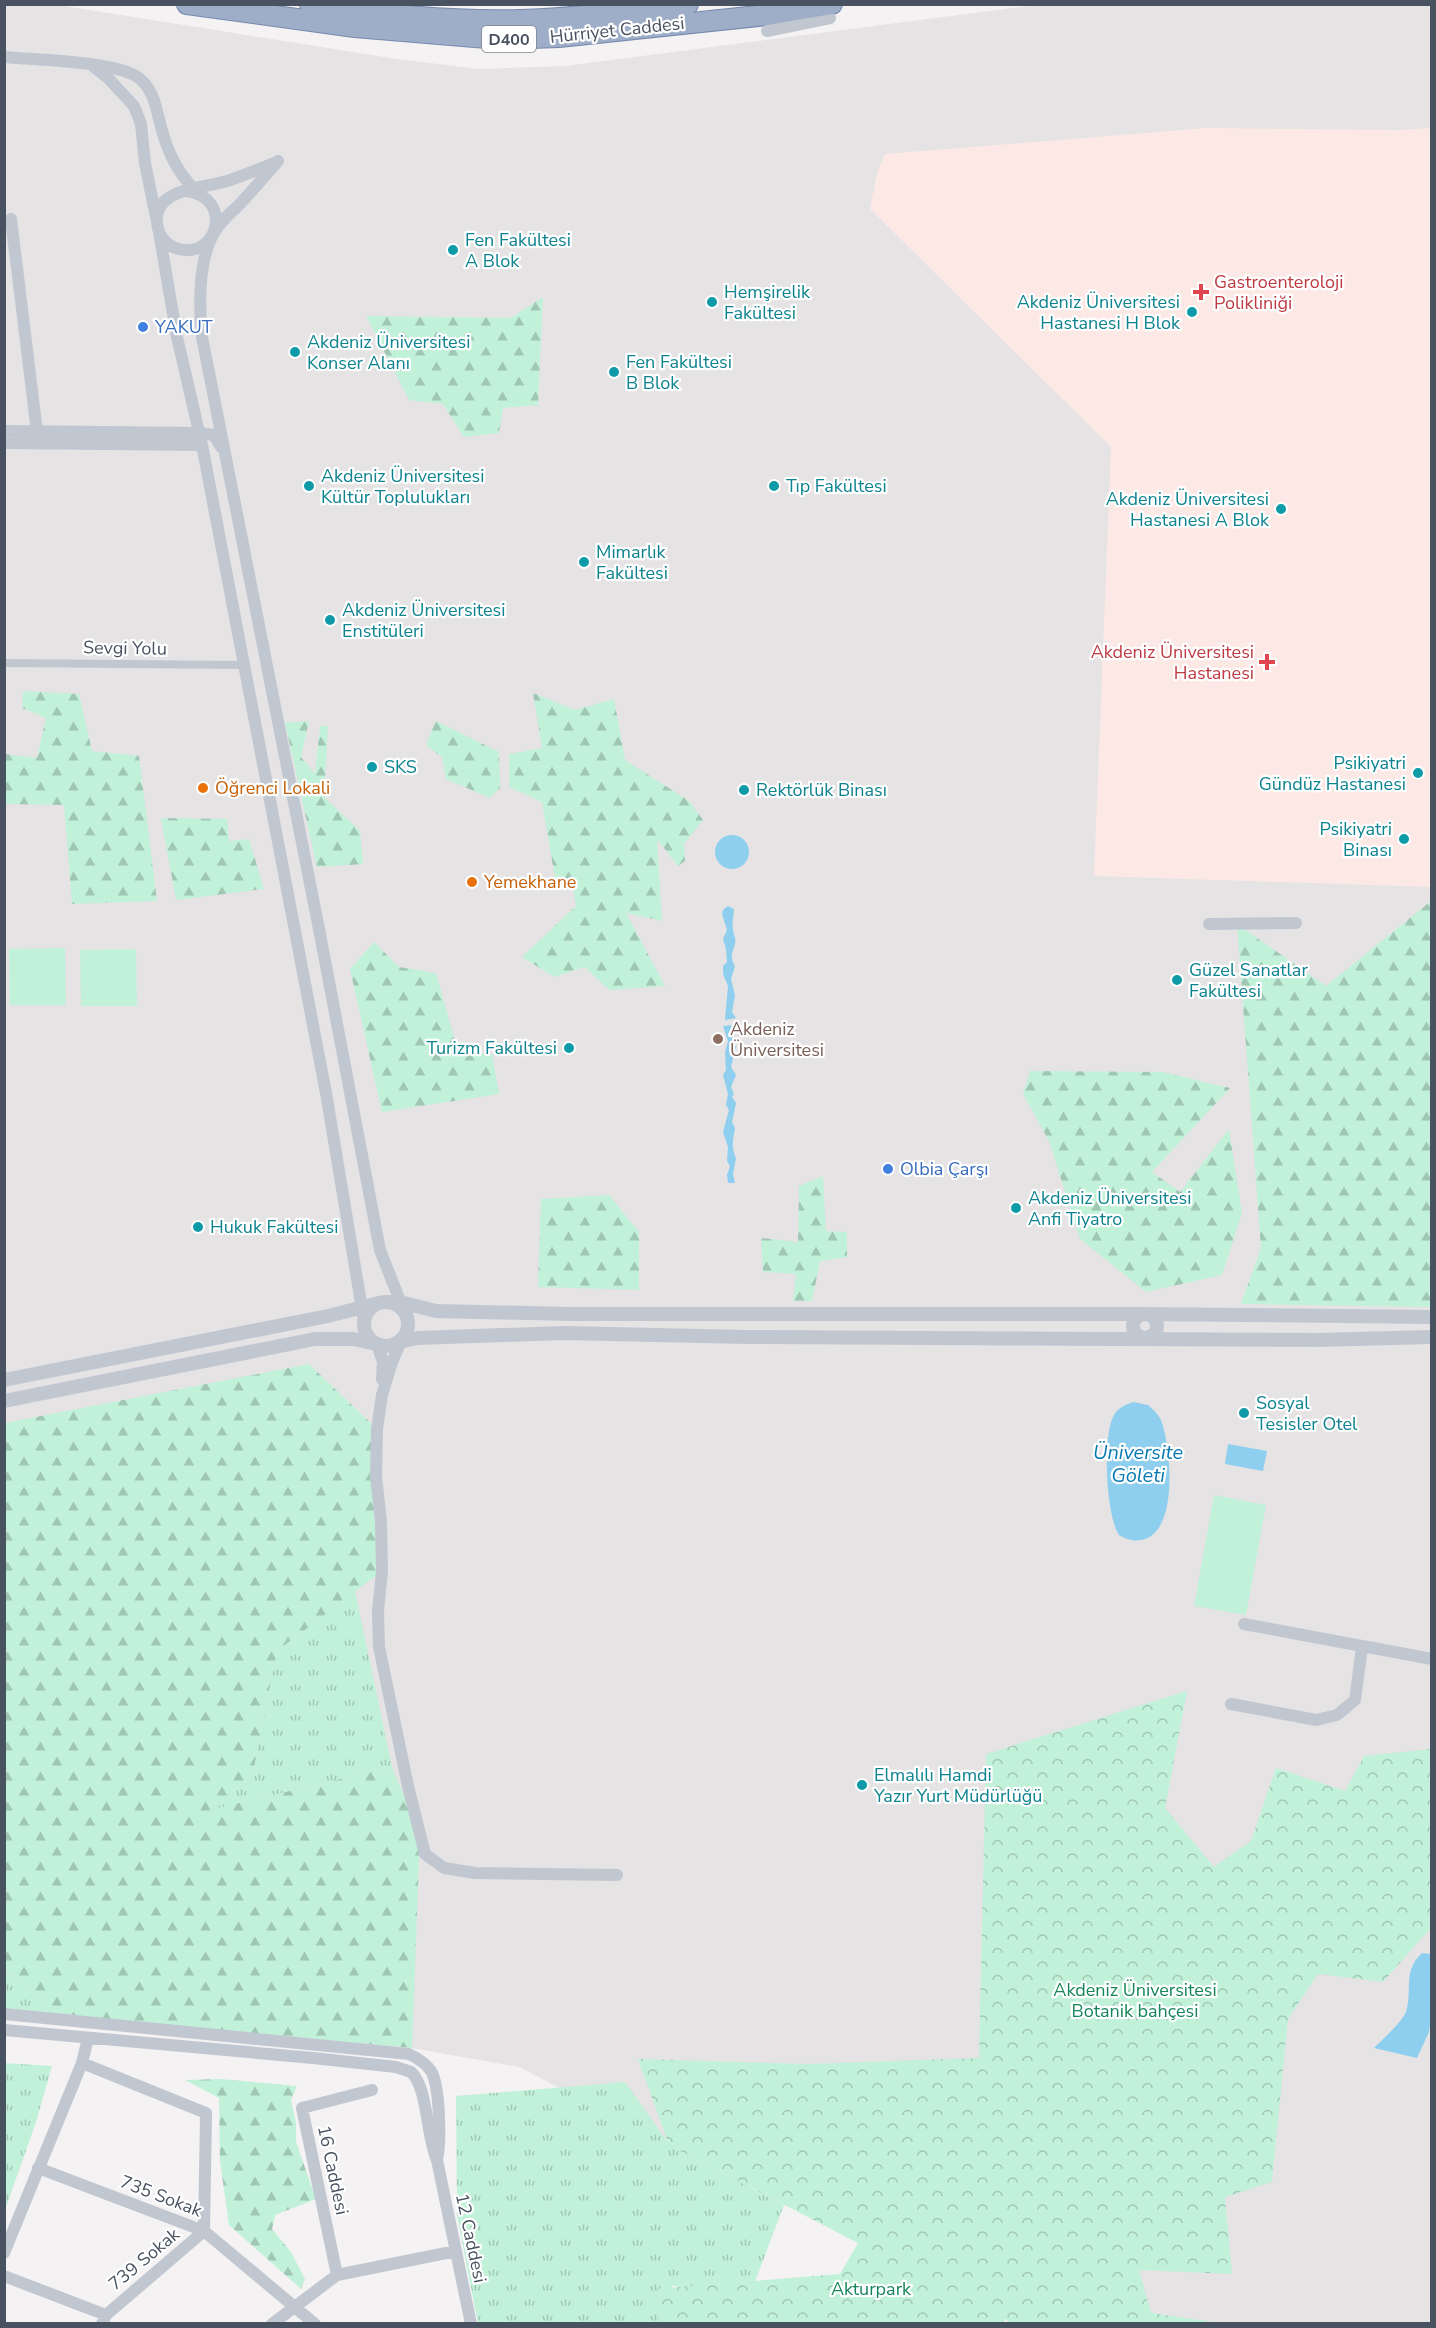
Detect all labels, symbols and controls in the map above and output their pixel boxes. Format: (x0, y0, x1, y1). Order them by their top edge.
street label: Hürriyet Caddesi (548, 11, 686, 49)
road number: D400 (482, 26, 536, 52)
place label: Fen Fakültesi A Blok (465, 228, 571, 273)
marker: Fen Fakültesi A Blok (446, 243, 460, 257)
place label: Gastroenteroloji Polikliniği (1214, 270, 1343, 315)
place label: Hemşirelik Fakültesi (724, 280, 811, 325)
marker: Gastroenteroloji Polikliniği (1192, 283, 1210, 301)
place label: Akdeniz Üniversitesi Hastanesi H Blok (1017, 290, 1181, 335)
marker: Hemşirelik Fakültesi (705, 295, 719, 309)
marker: Akdeniz Üniversitesi Hastanesi H Blok (1185, 305, 1199, 319)
place label: YAKUT (154, 315, 213, 339)
marker: YAKUT (136, 320, 150, 334)
place label: Akdeniz Üniversitesi Konser Alanı (307, 330, 470, 375)
marker: Akdeniz Üniversitesi Konser Alanı (288, 345, 302, 359)
place label: Fen Fakültesi B Blok (626, 350, 732, 395)
marker: Fen Fakültesi B Blok (607, 365, 621, 379)
place label: Akdeniz Üniversitesi Kültür Toplulukları (321, 464, 484, 509)
place label: Tıp Fakültesi (786, 474, 887, 498)
marker: Akdeniz Üniversitesi Kültür Toplulukları (302, 479, 316, 493)
marker: Tıp Fakültesi (767, 479, 781, 493)
place label: Akdeniz Üniversitesi Hastanesi A Blok (1106, 487, 1270, 532)
marker: Akdeniz Üniversitesi Hastanesi A Blok (1274, 502, 1288, 516)
place label: Mimarlık Fakültesi (596, 540, 668, 585)
marker: Mimarlık Fakültesi (577, 555, 591, 569)
place label: Akdeniz Üniversitesi Enstitüleri (342, 598, 505, 643)
marker: Akdeniz Üniversitesi Enstitüleri (323, 613, 337, 627)
street label: Sevgi Yolu (83, 635, 167, 661)
place label: Akdeniz Üniversitesi Hastanesi (1091, 640, 1254, 685)
marker: Akdeniz Üniversitesi Hastanesi (1258, 653, 1276, 671)
place label: Psikiyatri Gündüz Hastanesi (1259, 751, 1406, 796)
place label: SKS (384, 755, 417, 779)
marker: SKS (365, 760, 379, 774)
marker: Psikiyatri Gündüz Hastanesi (1411, 766, 1425, 780)
place label: Öğrenci Lokali (215, 776, 330, 800)
place label: Rektörlük Binası (756, 778, 887, 802)
marker: Öğrenci Lokali (196, 781, 210, 795)
marker: Rektörlük Binası (737, 783, 751, 797)
place label: Psikiyatri Binası (1319, 817, 1392, 862)
marker: Psikiyatri Binası (1397, 832, 1411, 846)
place label: Yemekhane (483, 870, 576, 894)
marker: Yemekhane (465, 875, 479, 889)
place label: Güzel Sanatlar Fakültesi (1189, 958, 1308, 1003)
marker: Güzel Sanatlar Fakültesi (1170, 973, 1184, 987)
place label: Akdeniz Üniversitesi (730, 1017, 824, 1062)
marker: Akdeniz Üniversitesi (711, 1032, 725, 1046)
place label: Turizm Fakültesi (426, 1036, 557, 1060)
marker: Turizm Fakültesi (562, 1041, 576, 1055)
place label: Olbia Çarşı (900, 1157, 989, 1181)
marker: Olbia Çarşı (881, 1162, 895, 1176)
place label: Akdeniz Üniversitesi Anfi Tiyatro (1028, 1186, 1191, 1231)
marker: Akdeniz Üniversitesi Anfi Tiyatro (1009, 1201, 1023, 1215)
place label: Hukuk Fakültesi (210, 1215, 338, 1239)
marker: Hukuk Fakültesi (191, 1220, 205, 1234)
place label: Sosyal Tesisler Otel (1256, 1391, 1358, 1436)
marker: Sosyal Tesisler Otel (1237, 1406, 1251, 1420)
water label: Üniversite Göleti (1093, 1439, 1183, 1489)
place label: Elmalılı Hamdi Yazır Yurt Müdürlüğü (873, 1763, 1042, 1808)
marker: Elmalılı Hamdi Yazır Yurt Müdürlüğü (855, 1778, 869, 1792)
park label: Akdeniz Üniversitesi Botanik bahçesi (1053, 1978, 1217, 2023)
street label: 16 Caddesi (312, 2123, 354, 2217)
street label: 735 Sokak (117, 2169, 206, 2223)
street label: 12 Caddesi (450, 2191, 492, 2285)
street label: 739 Sokak (104, 2222, 185, 2296)
park label: Akturpark (831, 2277, 912, 2301)

